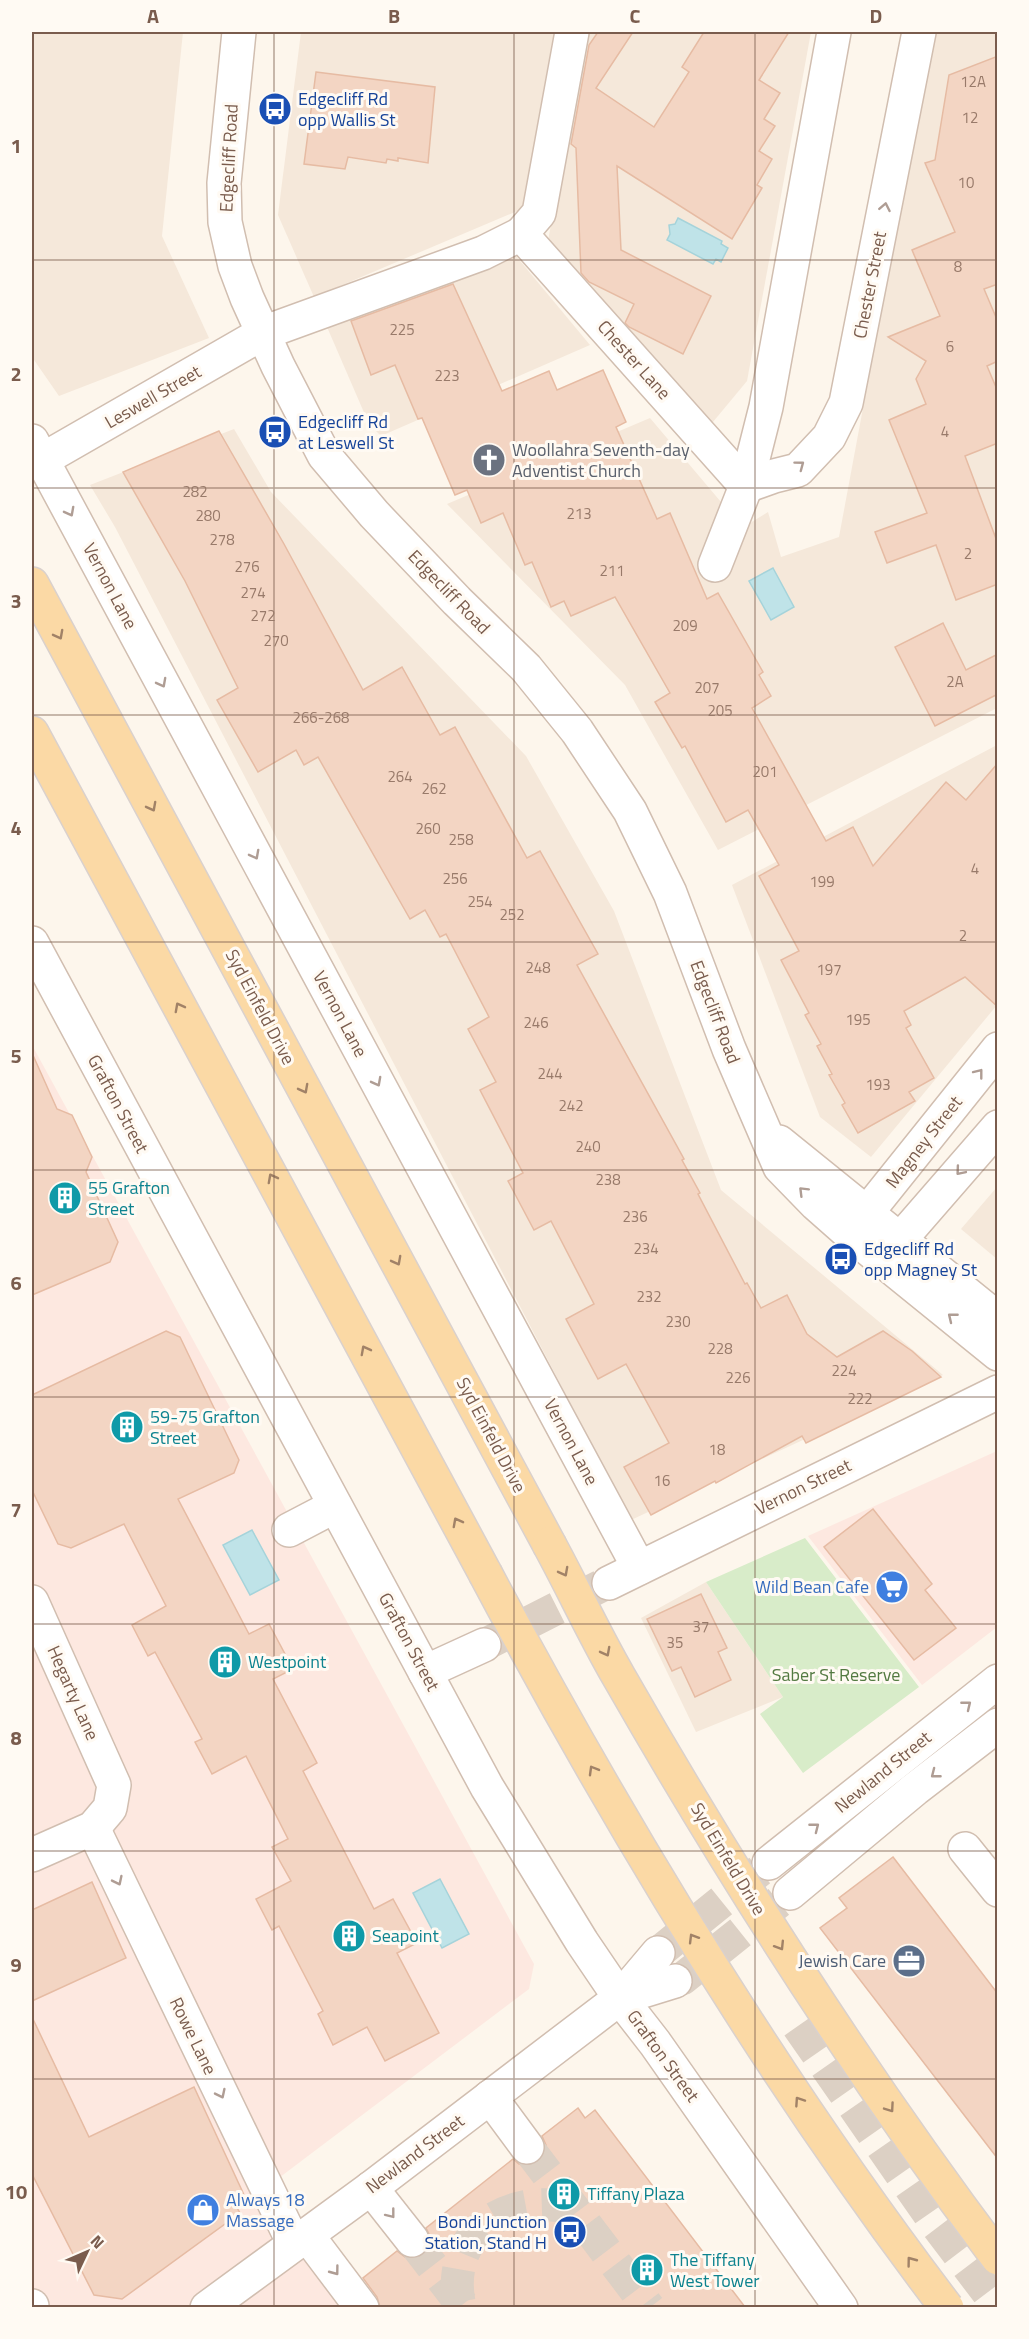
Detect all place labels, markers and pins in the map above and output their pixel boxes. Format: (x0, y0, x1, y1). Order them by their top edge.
place label: Edgecliff Rd opp Wallis St (298, 85, 396, 133)
bus stop icon: Edgecliff Rd opp Wallis St (257, 91, 293, 127)
place label: Edgecliff Rd at Leswell St (298, 408, 395, 456)
bus stop icon: Edgecliff Rd at Leswell St (257, 414, 293, 450)
place label: Woollahra Seventh-day Adventist Church (512, 436, 690, 484)
church icon: Woollahra Seventh-day Adventist Church (471, 442, 507, 478)
place label: 55 Grafton Street (88, 1174, 170, 1222)
building icon: 55 Grafton Street (47, 1180, 83, 1216)
place label: Edgecliff Rd opp Magney St (864, 1235, 978, 1283)
bus stop icon: Edgecliff Rd opp Magney St (823, 1241, 859, 1277)
place label: 59-75 Grafton Street (150, 1403, 260, 1451)
building icon: 59-75 Grafton Street (109, 1409, 145, 1445)
supermarket icon: Wild Bean Cafe (874, 1569, 910, 1605)
place label: Wild Bean Cafe (755, 1573, 869, 1600)
building icon: Westpoint (207, 1644, 243, 1680)
place label: Westpoint (248, 1648, 327, 1675)
building icon: Seapoint (331, 1918, 367, 1954)
place label: Seapoint (372, 1922, 439, 1949)
office icon: Jewish Care (891, 1943, 927, 1979)
place label: Jewish Care (798, 1947, 886, 1974)
building icon: Tiffany Plaza (546, 2176, 582, 2212)
place label: Tiffany Plaza (587, 2180, 685, 2207)
place label: Always 18 Massage (226, 2186, 305, 2234)
shop icon: Always 18 Massage (185, 2192, 221, 2228)
place label: Bondi Junction Station, Stand H (424, 2208, 547, 2256)
bus stop icon: Bondi Junction Station, Stand H (552, 2214, 588, 2250)
place label: The Tiffany West Tower (670, 2246, 760, 2294)
building icon: The Tiffany West Tower (629, 2252, 665, 2288)

